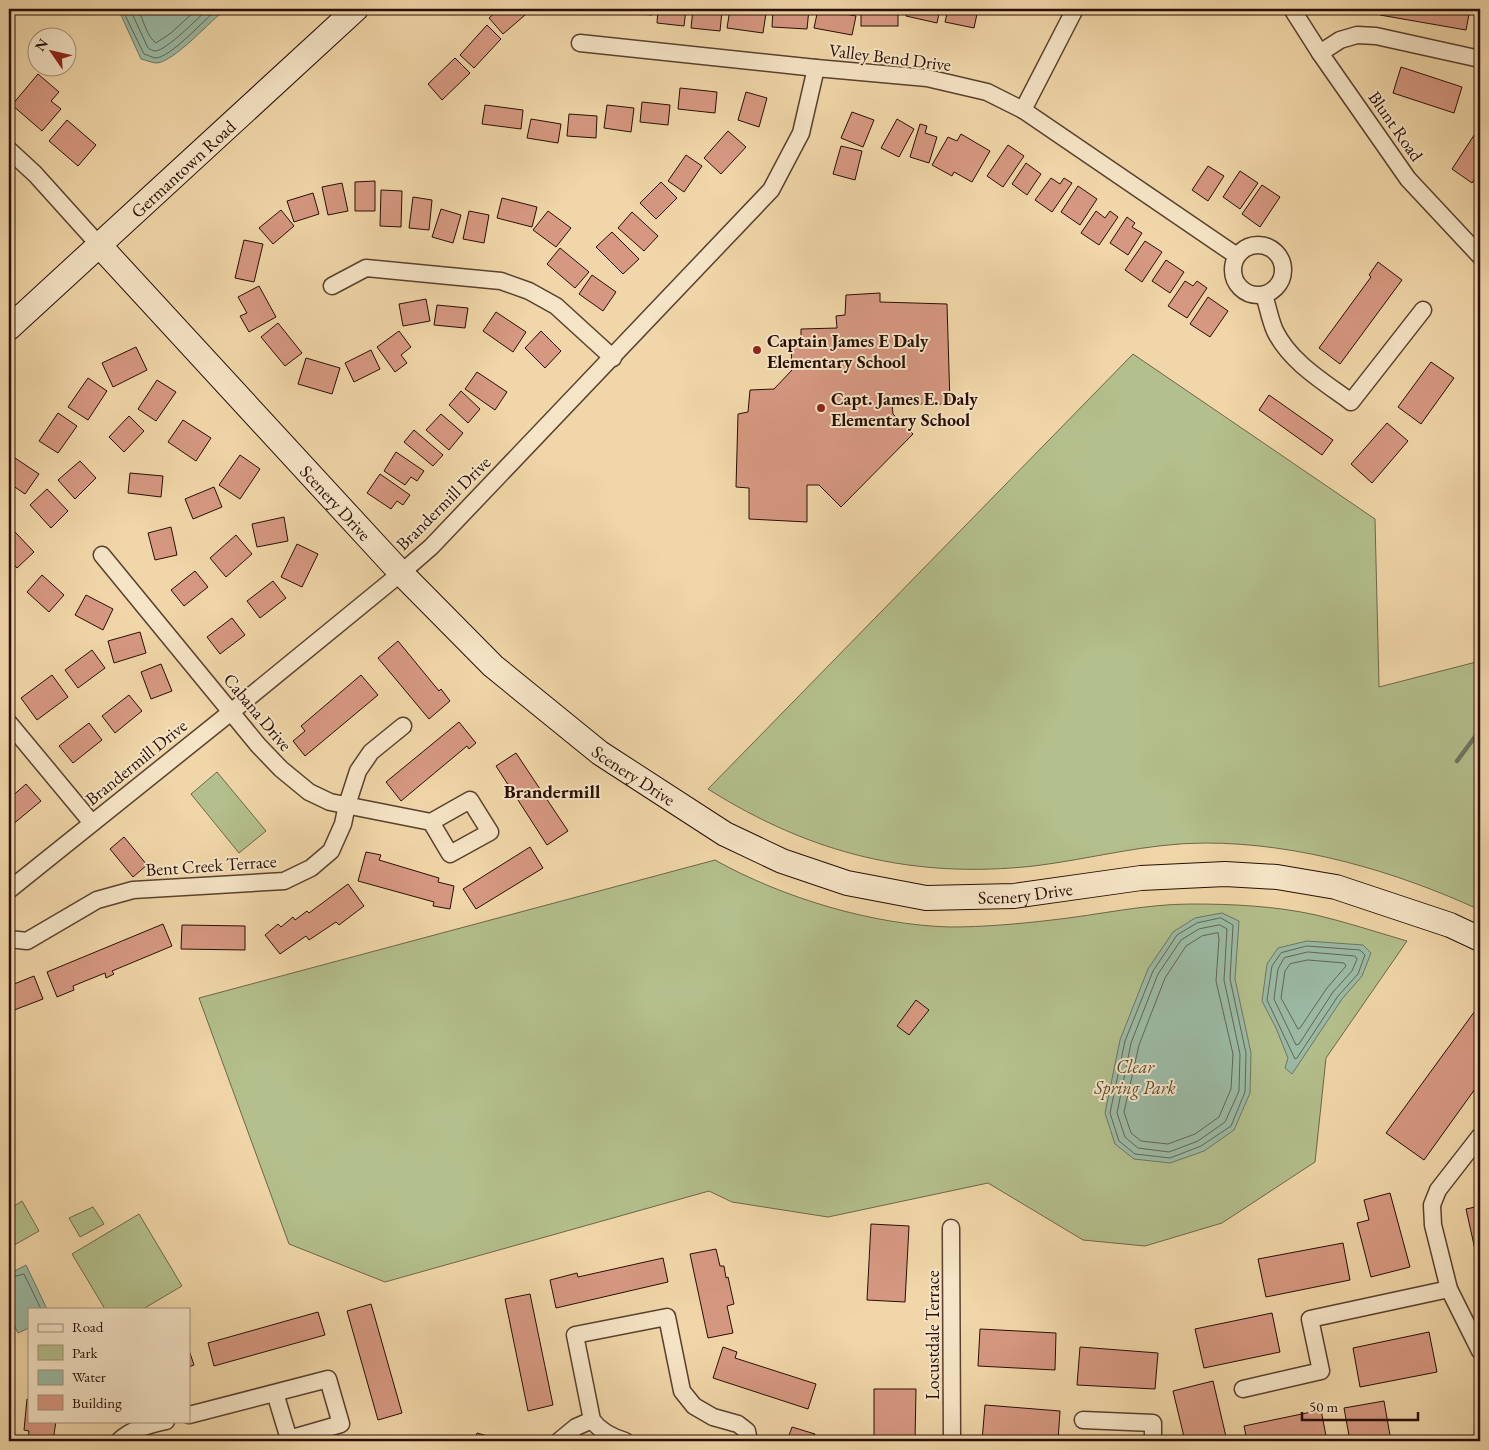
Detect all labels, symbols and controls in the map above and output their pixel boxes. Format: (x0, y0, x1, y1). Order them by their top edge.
north arrow (28, 28, 78, 78)
text: N (31, 34, 52, 54)
street label: Valley Bend Drive (828, 38, 952, 76)
street label: Blunt Road (1363, 86, 1429, 166)
street label: Germantown Road (125, 114, 241, 222)
place label: Captain James E Daly Elementary School (767, 329, 929, 373)
marker: Captain James E Daly Elementary School (751, 344, 763, 356)
place label: Capt. James E. Daly Elementary School (831, 387, 978, 431)
marker: Capt. James E. Daly Elementary School (815, 402, 827, 414)
street label: Brandermill Drive (391, 451, 495, 555)
street label: Scenery Drive (295, 460, 377, 545)
street label: Cabana Drive (219, 668, 297, 756)
street label: Brandermill Drive (80, 714, 192, 810)
street label: Scenery Drive (587, 740, 680, 810)
district label: Brandermill (504, 779, 601, 804)
street label: Bent Creek Terrace (145, 849, 277, 881)
street label: Scenery Drive (978, 876, 1074, 908)
park label: Clear Spring Park (1093, 1055, 1176, 1100)
street label: Locustdale Terrace (921, 1270, 944, 1400)
legend (28, 1308, 190, 1422)
text: Road (72, 1317, 104, 1336)
text: Park (72, 1343, 99, 1362)
text: Water (72, 1367, 106, 1386)
scale bar (1302, 1390, 1418, 1422)
text: Building (72, 1393, 122, 1412)
text: 50 m (1309, 1397, 1338, 1416)

